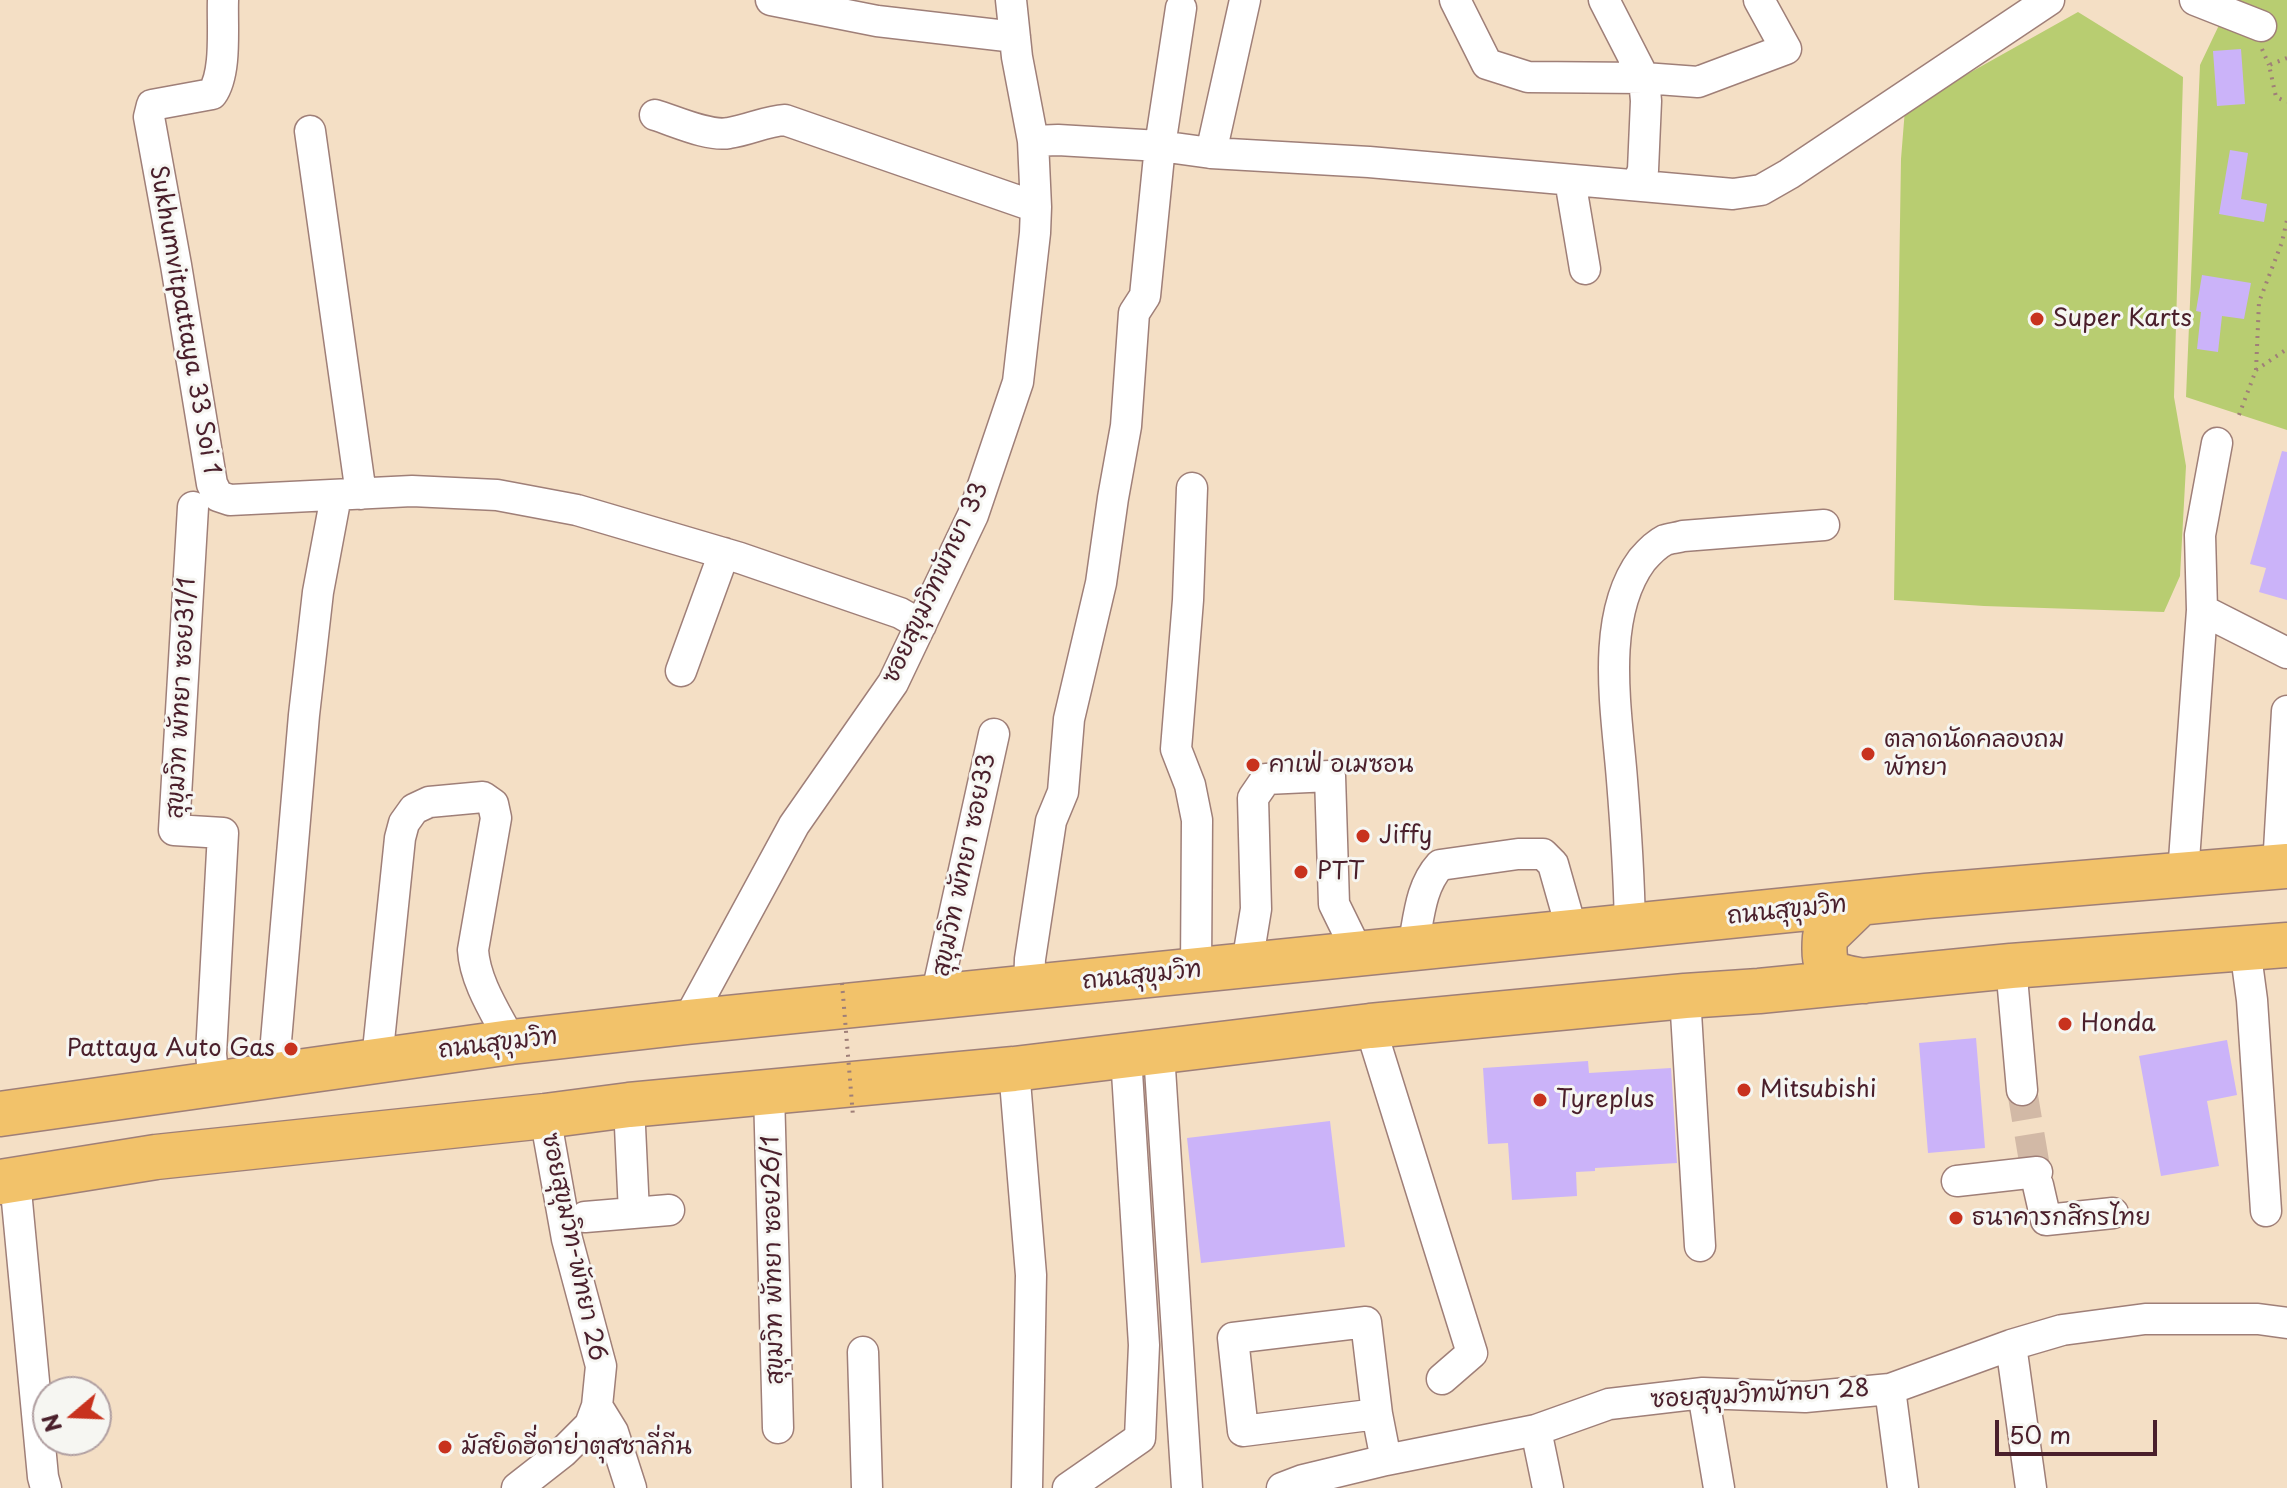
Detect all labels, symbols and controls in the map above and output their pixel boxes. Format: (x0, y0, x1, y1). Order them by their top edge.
street label: Sukhumvitpattaya 33 Soi 1 (143, 163, 225, 477)
place label: Super Karts (2053, 305, 2192, 333)
marker: Super Karts (2028, 310, 2046, 328)
street label: ซอยสุขุมวิทพัทยา 33 (877, 478, 995, 688)
street label: สุขุมวิท พัทยา ซอย31/1 (161, 577, 203, 819)
place label: ตลาดนัดคลองถม พัทยา (1884, 726, 2064, 782)
marker: ตลาดนัดคลองถม พัทยา (1859, 745, 1877, 763)
street label: สุขุมวิท พัทยา ซอย33 (927, 751, 1003, 979)
place label: คาเฟ่ อเมซอน (1269, 751, 1413, 779)
marker: คาเฟ่ อเมซอน (1244, 756, 1262, 774)
place label: Jiffy (1379, 822, 1432, 850)
marker: Jiffy (1354, 827, 1372, 845)
place label: PTT (1317, 858, 1364, 886)
marker: PTT (1292, 863, 1310, 881)
street label: ถนนสุขุมวิท (1726, 890, 1848, 932)
street label: ถนนสุขุมวิท (1081, 955, 1203, 997)
place label: Honda (2081, 1010, 2156, 1038)
marker: Honda (2056, 1015, 2074, 1033)
street label: ถนนสุขุมวิท (437, 1022, 559, 1066)
place label: Pattaya Auto Gas (67, 1035, 275, 1063)
marker: Pattaya Auto Gas (282, 1040, 300, 1058)
place label: Mitsubishi (1760, 1076, 1876, 1104)
marker: Mitsubishi (1735, 1081, 1753, 1099)
place label: Tyreplus (1556, 1086, 1654, 1114)
marker: Tyreplus (1531, 1091, 1549, 1109)
street label: ซอยสุขุมวิท-พัทยา 26 (535, 1130, 611, 1364)
street label: สุขุมวิท พัทยา ซอย26/1 (757, 1135, 791, 1385)
place label: ธนาคารกสิกรไทย (1972, 1204, 2151, 1232)
marker: ธนาคารกสิกรไทย (1947, 1209, 1965, 1227)
street label: ซอยสุขุมวิทพัทยา 28 (1650, 1375, 1870, 1415)
north arrow (32, 1376, 112, 1456)
scale bar (1999, 1404, 2161, 1454)
text: N (32, 1410, 69, 1437)
text: 50 m (2009, 1416, 2071, 1452)
place label: มัสยิดฮี่ดาย่าตุสซาลี่กีน (461, 1433, 692, 1461)
marker: มัสยิดฮี่ดาย่าตุสซาลี่กีน (436, 1438, 454, 1456)

